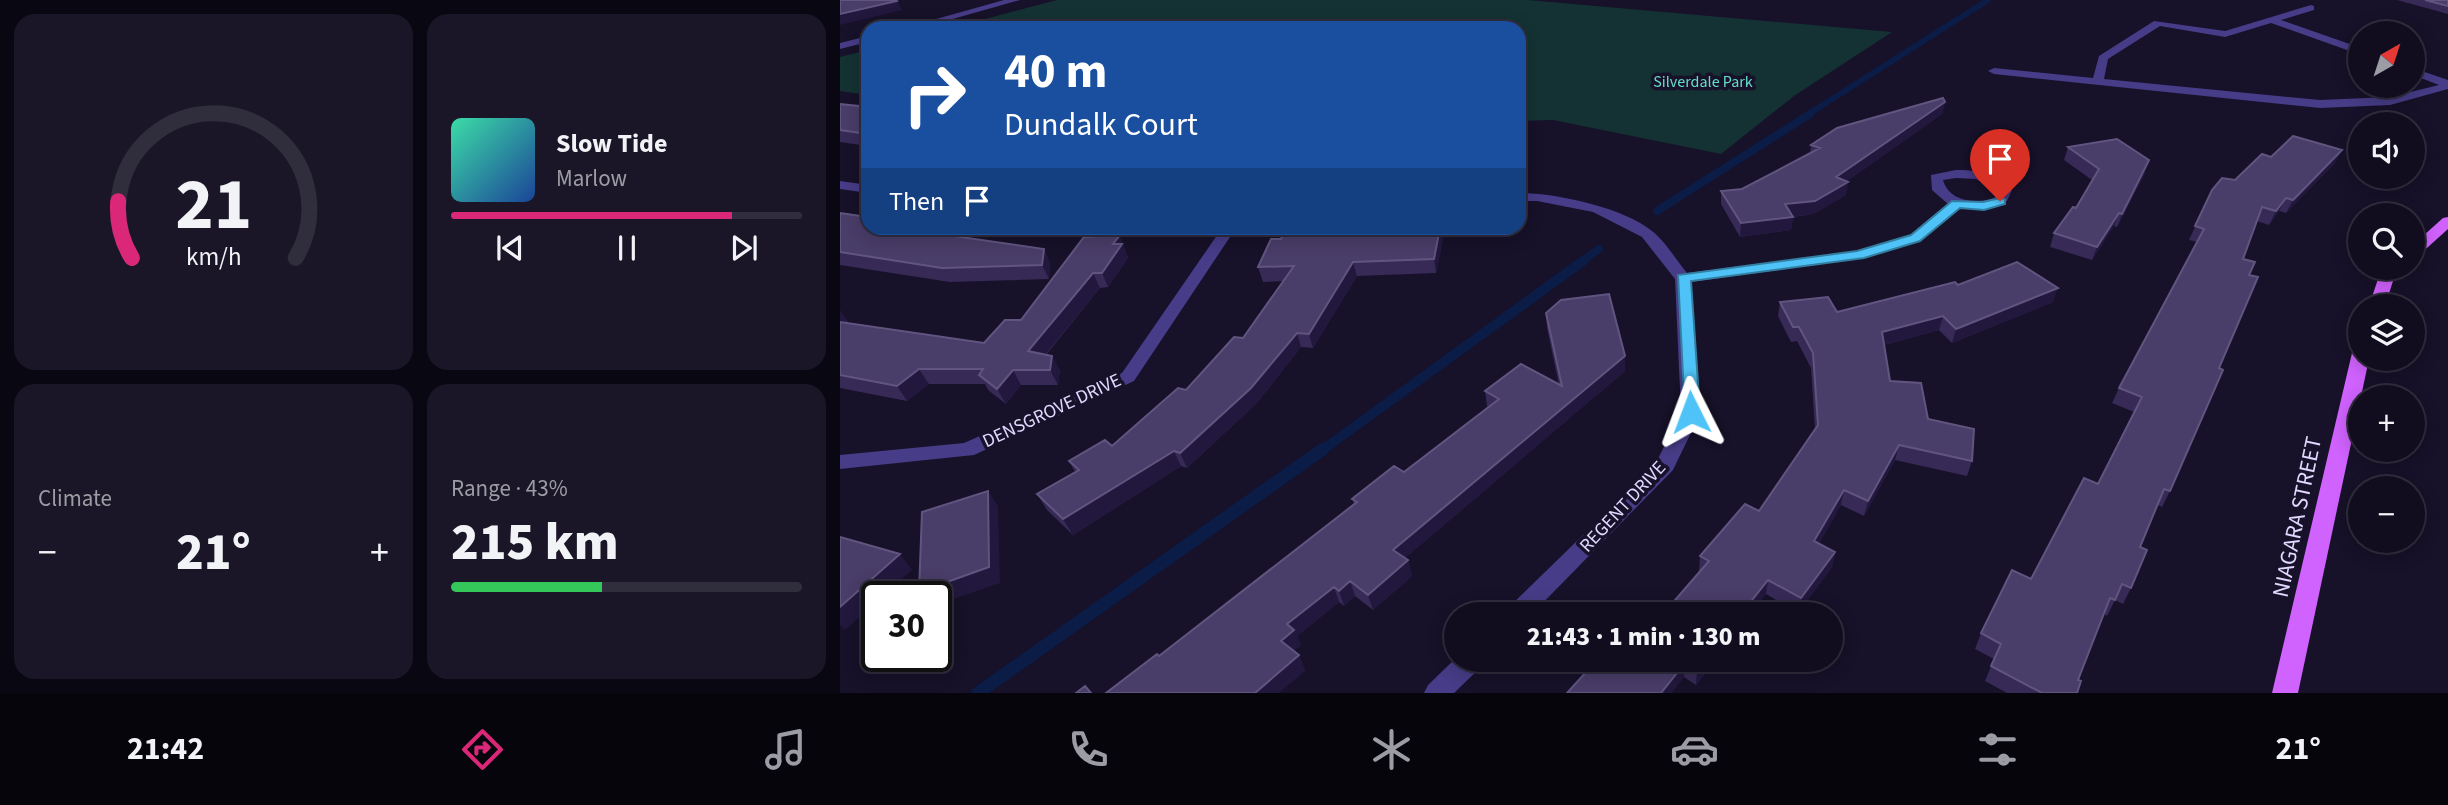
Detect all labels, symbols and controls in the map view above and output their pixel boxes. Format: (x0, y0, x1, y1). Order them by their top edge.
north arrow (2348, 21, 2426, 98)
map controls (2348, 21, 2425, 553)
text: 40 m (1004, 37, 1108, 107)
icon: right (889, 49, 980, 140)
park label: Silverdale Park (1653, 71, 1753, 93)
text: Dundalk Court (1004, 102, 1198, 148)
button: sound (2348, 112, 2425, 189)
text: Slow Tide (556, 125, 667, 162)
pin (1970, 129, 2030, 201)
icon: arrive (1981, 140, 2019, 178)
text: 21 (175, 154, 252, 258)
text: Marlow (556, 162, 627, 195)
icon: arrive (958, 182, 996, 220)
text: Then (889, 183, 944, 220)
button: search (2348, 203, 2425, 280)
icon: previous (491, 229, 529, 267)
icon: pause (608, 229, 646, 267)
icon: next (725, 229, 763, 267)
text: km/h (186, 239, 241, 275)
button: layers (2348, 294, 2425, 371)
street label: DENSGROVE DRIVE (978, 367, 1126, 455)
position arrow (1654, 375, 1728, 449)
button: + (2348, 385, 2425, 462)
street label: NIAGARA STREET (2264, 434, 2330, 600)
street label: REGENT DRIVE (1574, 455, 1672, 559)
text: Range · 43% (451, 472, 568, 505)
button: − (2348, 476, 2425, 553)
text: Climate (38, 482, 112, 515)
text: 215 km (451, 506, 619, 580)
text: 21° (176, 516, 251, 590)
text: − (38, 526, 57, 580)
text: + (370, 526, 389, 580)
speed limit sign: 30 (861, 581, 952, 672)
text: 21:43 · 1 min · 130 m (1527, 618, 1760, 655)
icon: directions (458, 725, 507, 774)
icon: music (761, 725, 810, 774)
icon: phone (1064, 725, 1113, 774)
icon: climate (1367, 725, 1416, 774)
icon: car (1670, 725, 1719, 774)
icon: filters (1973, 725, 2022, 774)
text: 21:42 (127, 726, 204, 772)
text: 21° (2275, 726, 2321, 772)

